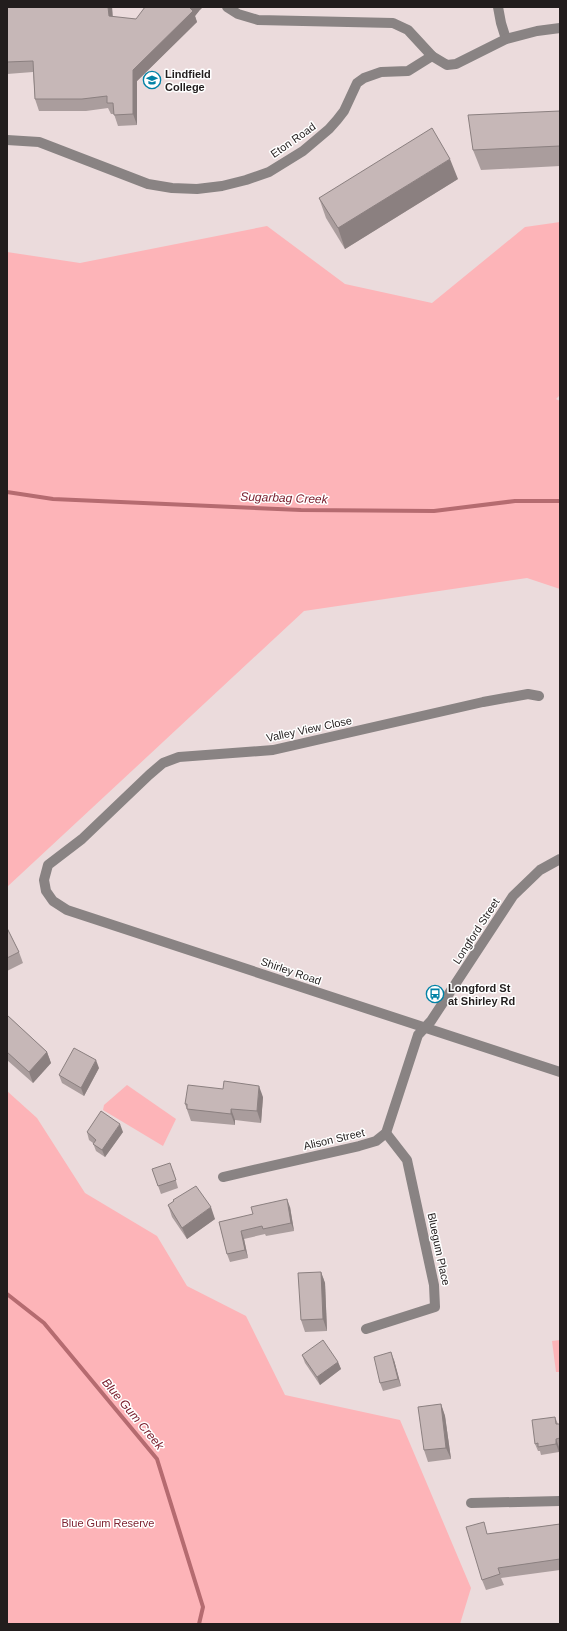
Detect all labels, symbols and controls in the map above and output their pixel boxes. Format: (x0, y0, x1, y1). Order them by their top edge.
place label: Lindfield College (165, 68, 211, 93)
school or university icon: Lindfield College (142, 70, 162, 90)
street label: Eton Road (268, 120, 318, 160)
water label: Sugarbag Creek (240, 489, 329, 507)
street label: Valley View Close (265, 714, 353, 744)
street label: Longford Street (450, 896, 502, 966)
street label: Shirley Road (259, 955, 323, 987)
place label: Longford St at Shirley Rd (448, 982, 515, 1007)
bus stop icon: Longford St at Shirley Rd (425, 984, 445, 1004)
street label: Alison Street (302, 1126, 366, 1152)
street label: Bluegum Place (425, 1212, 453, 1286)
water label: Blue Gum Creek (99, 1376, 168, 1453)
park label: Blue Gum Reserve (62, 1517, 154, 1529)

